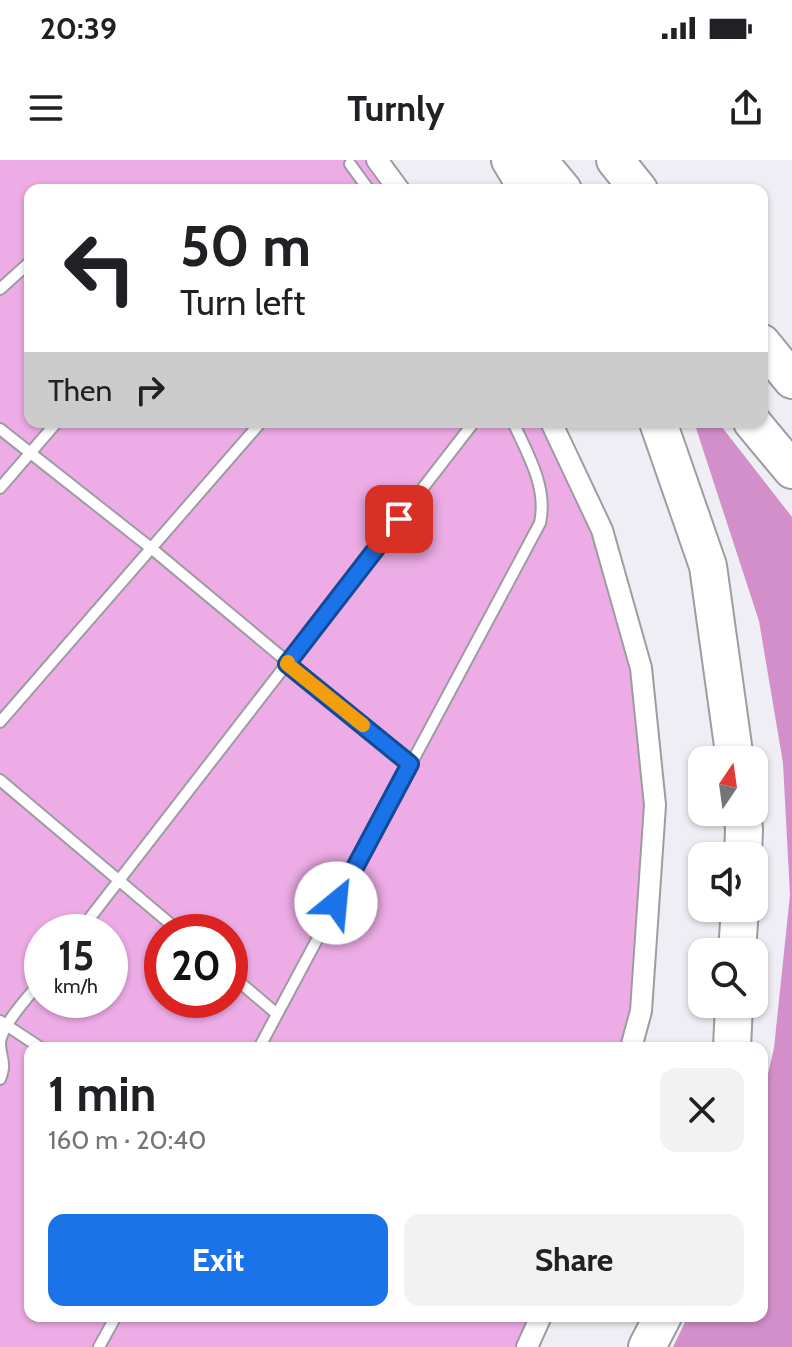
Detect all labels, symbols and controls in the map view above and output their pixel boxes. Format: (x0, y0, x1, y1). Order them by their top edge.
text: 20:39 (40, 10, 117, 47)
icon: menu (24, 86, 68, 130)
text: Turnly (347, 86, 445, 130)
icon: share (724, 86, 768, 130)
text: 50 m (180, 212, 311, 280)
icon: left (48, 216, 152, 320)
text: Turn left (180, 280, 305, 324)
icon: right (128, 368, 172, 412)
text: Then (48, 372, 112, 409)
pin (365, 485, 433, 553)
icon: arrive (377, 497, 421, 541)
north arrow (688, 746, 768, 826)
map controls (688, 746, 768, 1018)
button: sound (688, 842, 768, 922)
position arrow (294, 861, 378, 945)
speed limit sign: 20 (144, 914, 248, 1018)
text: 15 (58, 931, 94, 980)
button: search (688, 938, 768, 1018)
text: km/h (54, 974, 98, 998)
text: 1 min (48, 1065, 156, 1123)
button: close (660, 1068, 744, 1152)
text: 160 m · 20:40 (48, 1124, 206, 1156)
button: Exit (48, 1214, 388, 1306)
button: Share (404, 1214, 744, 1306)

